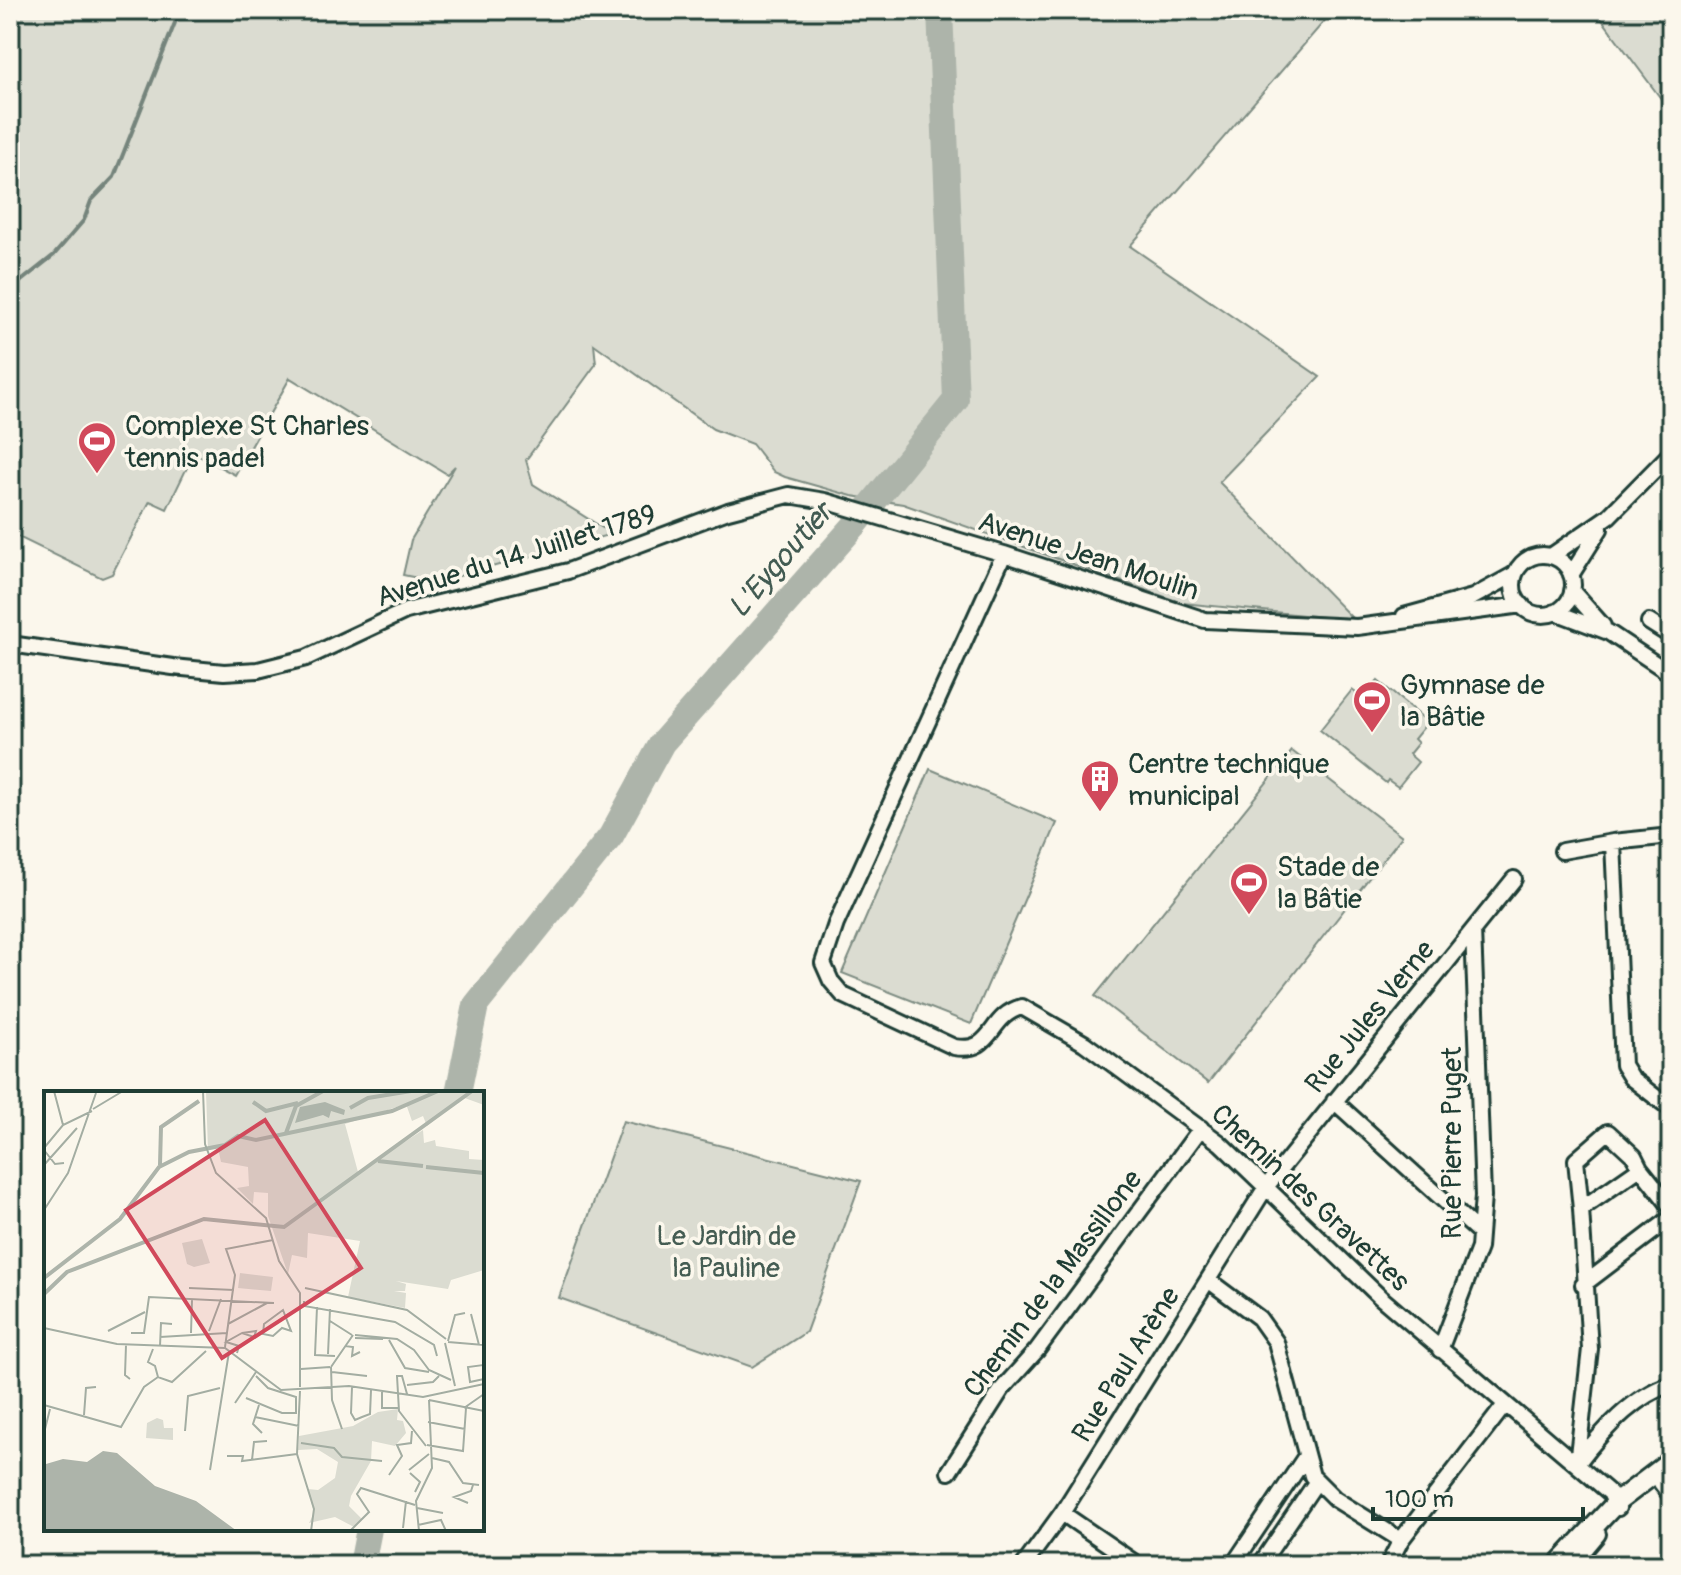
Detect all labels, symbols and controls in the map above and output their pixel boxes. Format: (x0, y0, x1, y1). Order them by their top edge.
place label: Complexe St Charles tennis padel (124, 409, 369, 476)
sports icon: Complexe St Charles tennis padel (76, 420, 118, 475)
water label: L'Eygoutier (720, 493, 843, 625)
street label: Avenue du 14 Juillet 1789 (372, 497, 660, 616)
street label: Avenue Jean Moulin (974, 504, 1203, 609)
place label: Gymnase de la Bâtie (1400, 668, 1545, 735)
sports icon: Gymnase de la Bâtie (1351, 679, 1393, 734)
place label: Centre technique municipal (1128, 747, 1329, 814)
building icon: Centre technique municipal (1079, 758, 1121, 813)
place label: Stade de la Bâtie (1277, 850, 1380, 917)
sports icon: Stade de la Bâtie (1228, 861, 1270, 916)
street label: Rue Jules Verne (1298, 933, 1443, 1101)
street label: Rue Pierre Puget (1435, 1046, 1470, 1239)
inset map (44, 1091, 484, 1531)
street label: Chemin des Gravettes (1203, 1097, 1417, 1299)
street label: Chemin de la Massillone (956, 1163, 1150, 1405)
park label: Le Jardin de la Pauline (656, 1219, 796, 1286)
street label: Rue Paul Arène (1065, 1281, 1188, 1449)
scale bar (1373, 1471, 1583, 1521)
text: 100 m (1385, 1485, 1454, 1514)

